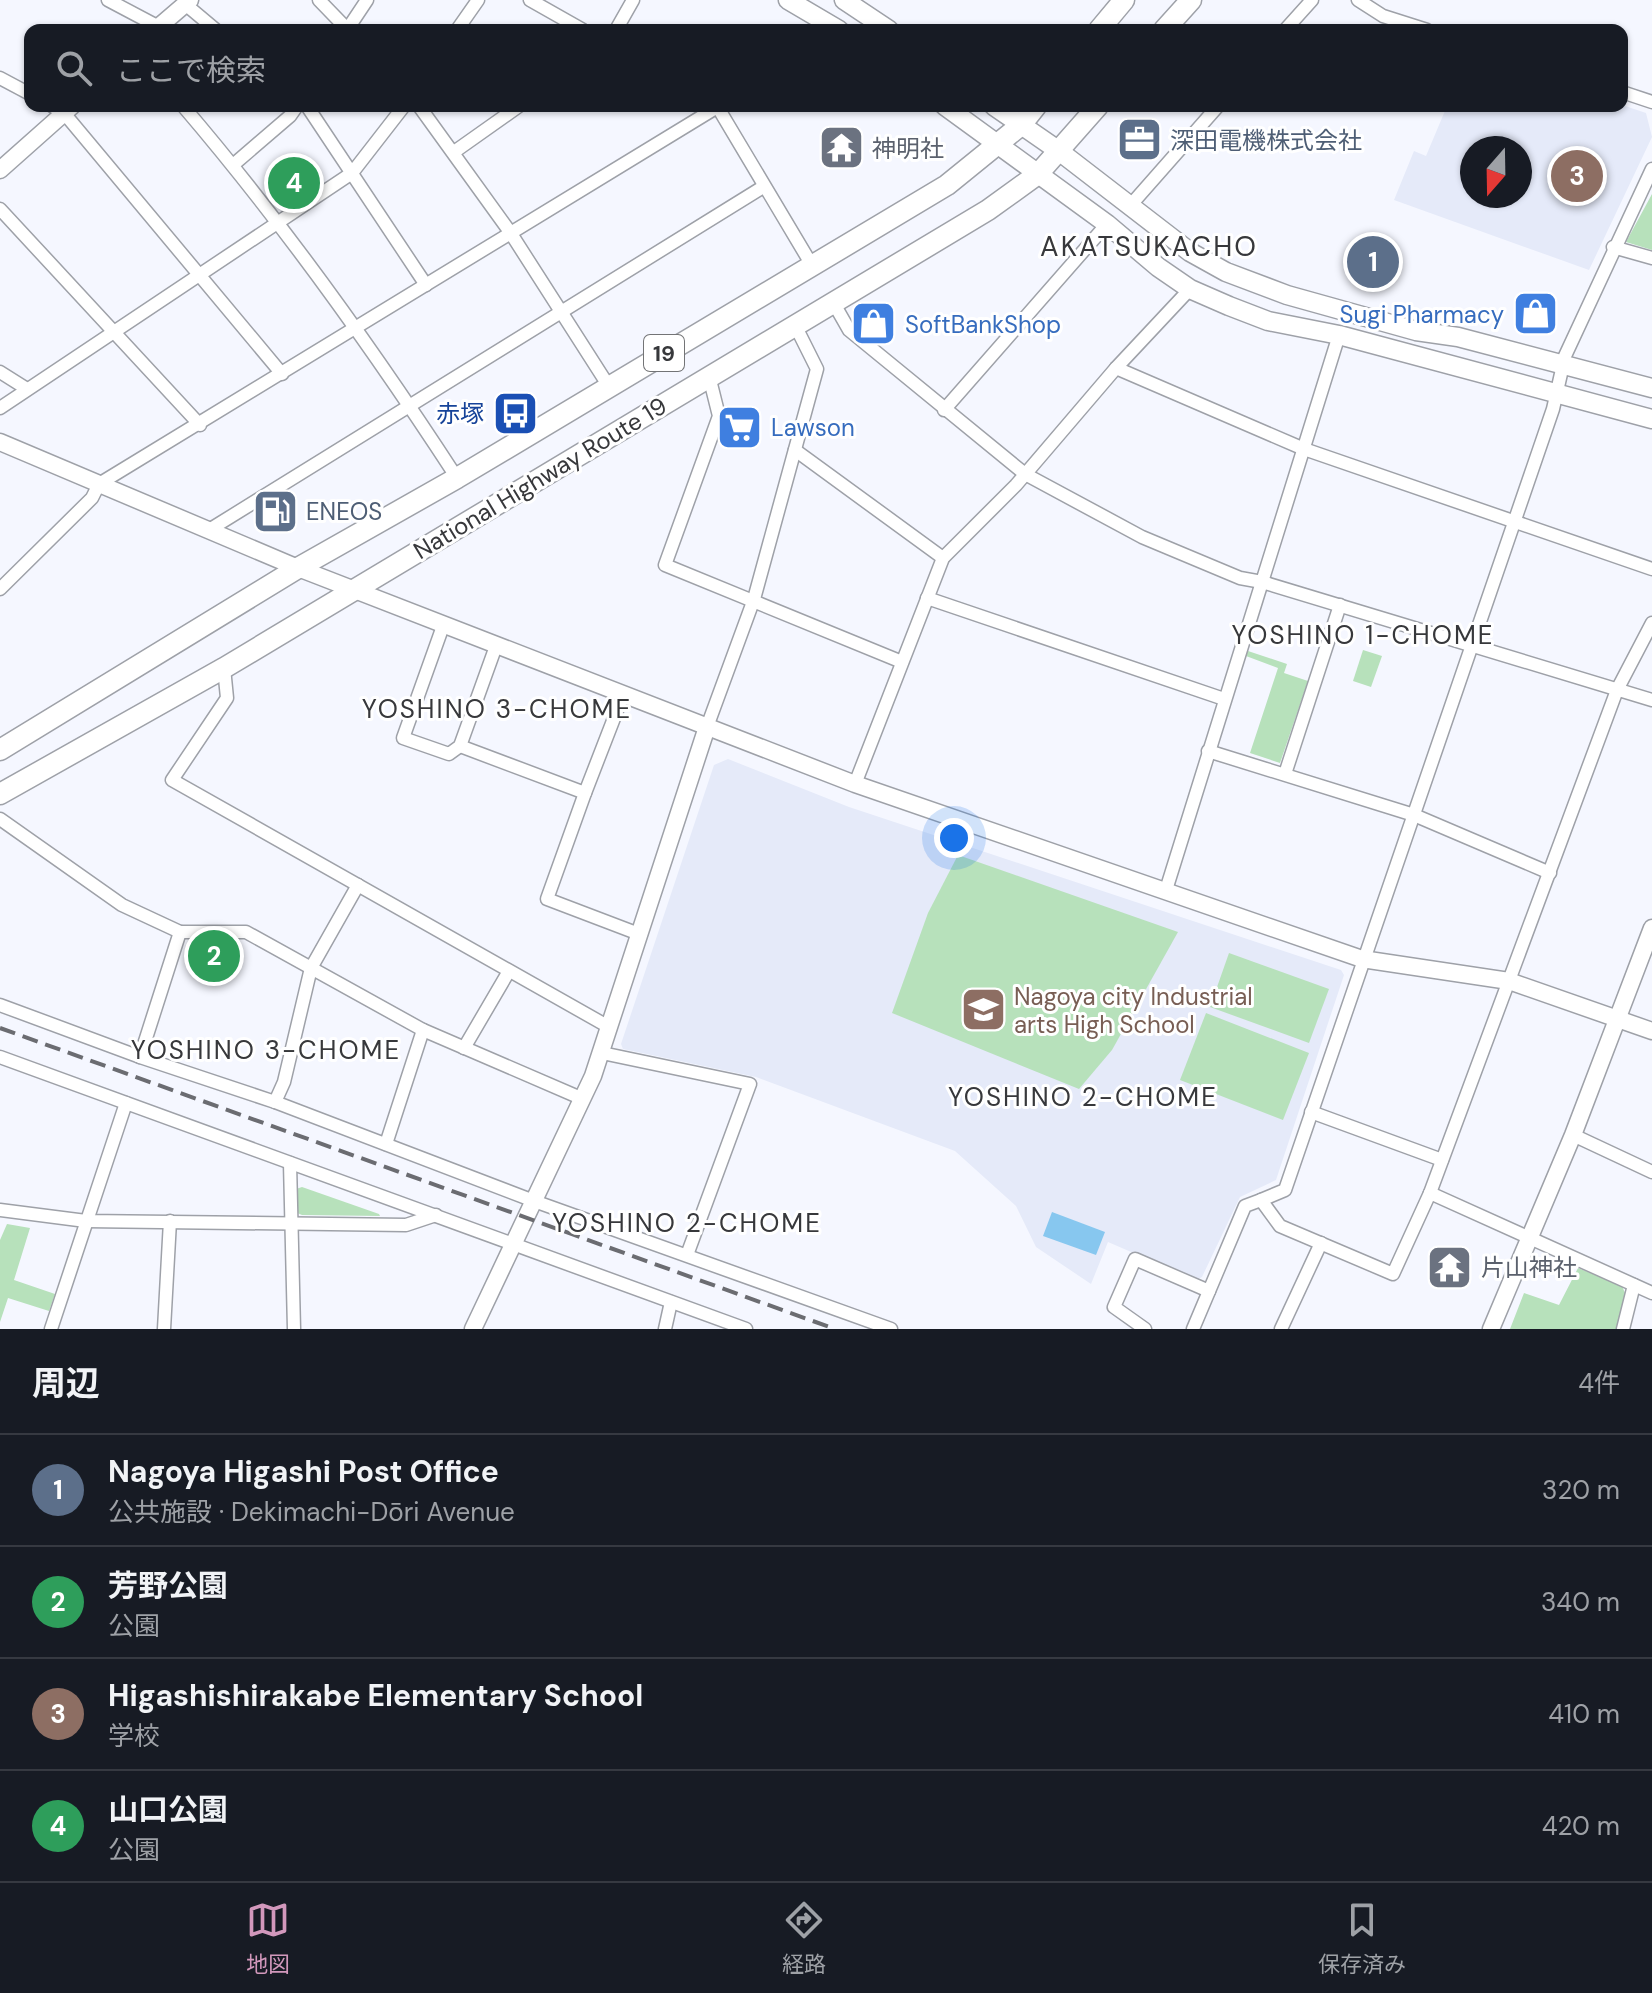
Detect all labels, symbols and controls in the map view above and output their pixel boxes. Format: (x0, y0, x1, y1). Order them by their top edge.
search box (24, 24, 1628, 112)
icon: search (52, 46, 96, 90)
text: ここで検索 (116, 51, 266, 90)
office icon: 深田電機株式会社 (1115, 116, 1163, 164)
temple icon: 神明社 (817, 124, 865, 172)
place label: 深田電機株式会社 (1170, 125, 1362, 156)
place label: 神明社 (872, 133, 944, 164)
north arrow (1460, 136, 1532, 208)
pin: 3 (1551, 146, 1603, 206)
pin: 4 (268, 153, 320, 213)
district label: AKATSUKACHO (1040, 228, 1258, 265)
pin: 1 (1347, 232, 1399, 292)
shop icon: Sugi Pharmacy (1511, 290, 1559, 338)
place label: Sugi Pharmacy (1340, 299, 1504, 330)
shop icon: SoftBankShop (850, 300, 898, 348)
place label: SoftBankShop (905, 309, 1061, 340)
road number: 19 (644, 335, 684, 371)
bus stop icon: 赤塚 (491, 389, 539, 437)
street label: National Highway Route 19 (408, 390, 672, 566)
place label: 赤塚 (436, 398, 484, 429)
supermarket icon: Lawson (716, 403, 764, 451)
place label: Lawson (771, 412, 855, 443)
fuel station icon: ENEOS (251, 487, 299, 535)
place label: ENEOS (306, 496, 382, 527)
district label: YOSHINO 1-CHOME (1231, 618, 1495, 652)
district label: YOSHINO 3-CHOME (362, 692, 632, 726)
your location (934, 818, 974, 858)
pin: 2 (188, 926, 240, 986)
place label: Nagoya city Industrial arts High School (1014, 981, 1253, 1040)
school or university icon: Nagoya city Industrial arts High School (959, 986, 1007, 1034)
district label: YOSHINO 3-CHOME (131, 1033, 401, 1067)
district label: YOSHINO 2-CHOME (948, 1080, 1218, 1114)
district label: YOSHINO 2-CHOME (552, 1206, 822, 1240)
temple icon: 片山神社 (1426, 1243, 1474, 1291)
place label: 片山神社 (1481, 1252, 1577, 1283)
text: 周辺 (32, 1361, 100, 1406)
text: 4件 (1578, 1366, 1620, 1400)
text: Nagoya Higashi Post Office (108, 1452, 499, 1491)
text: 1 (53, 1473, 63, 1507)
text: 320 m (1542, 1473, 1620, 1507)
text: 公共施設 · Dekimachi-Dōri Avenue (108, 1495, 515, 1529)
text: 芳野公園 (108, 1566, 228, 1605)
text: 2 (50, 1585, 66, 1619)
text: 340 m (1541, 1585, 1620, 1619)
text: 公園 (108, 1609, 160, 1643)
text: Higashishirakabe Elementary School (108, 1676, 643, 1715)
text: 3 (50, 1697, 66, 1731)
text: 410 m (1548, 1697, 1620, 1731)
text: 学校 (108, 1719, 160, 1753)
text: 山口公園 (108, 1790, 228, 1829)
text: 4 (50, 1809, 66, 1843)
text: 420 m (1542, 1809, 1620, 1843)
text: 公園 (108, 1833, 160, 1867)
tab: 地図 (246, 1898, 290, 1979)
tab: 経路 (782, 1898, 826, 1979)
tab: 保存済み (1318, 1898, 1406, 1979)

